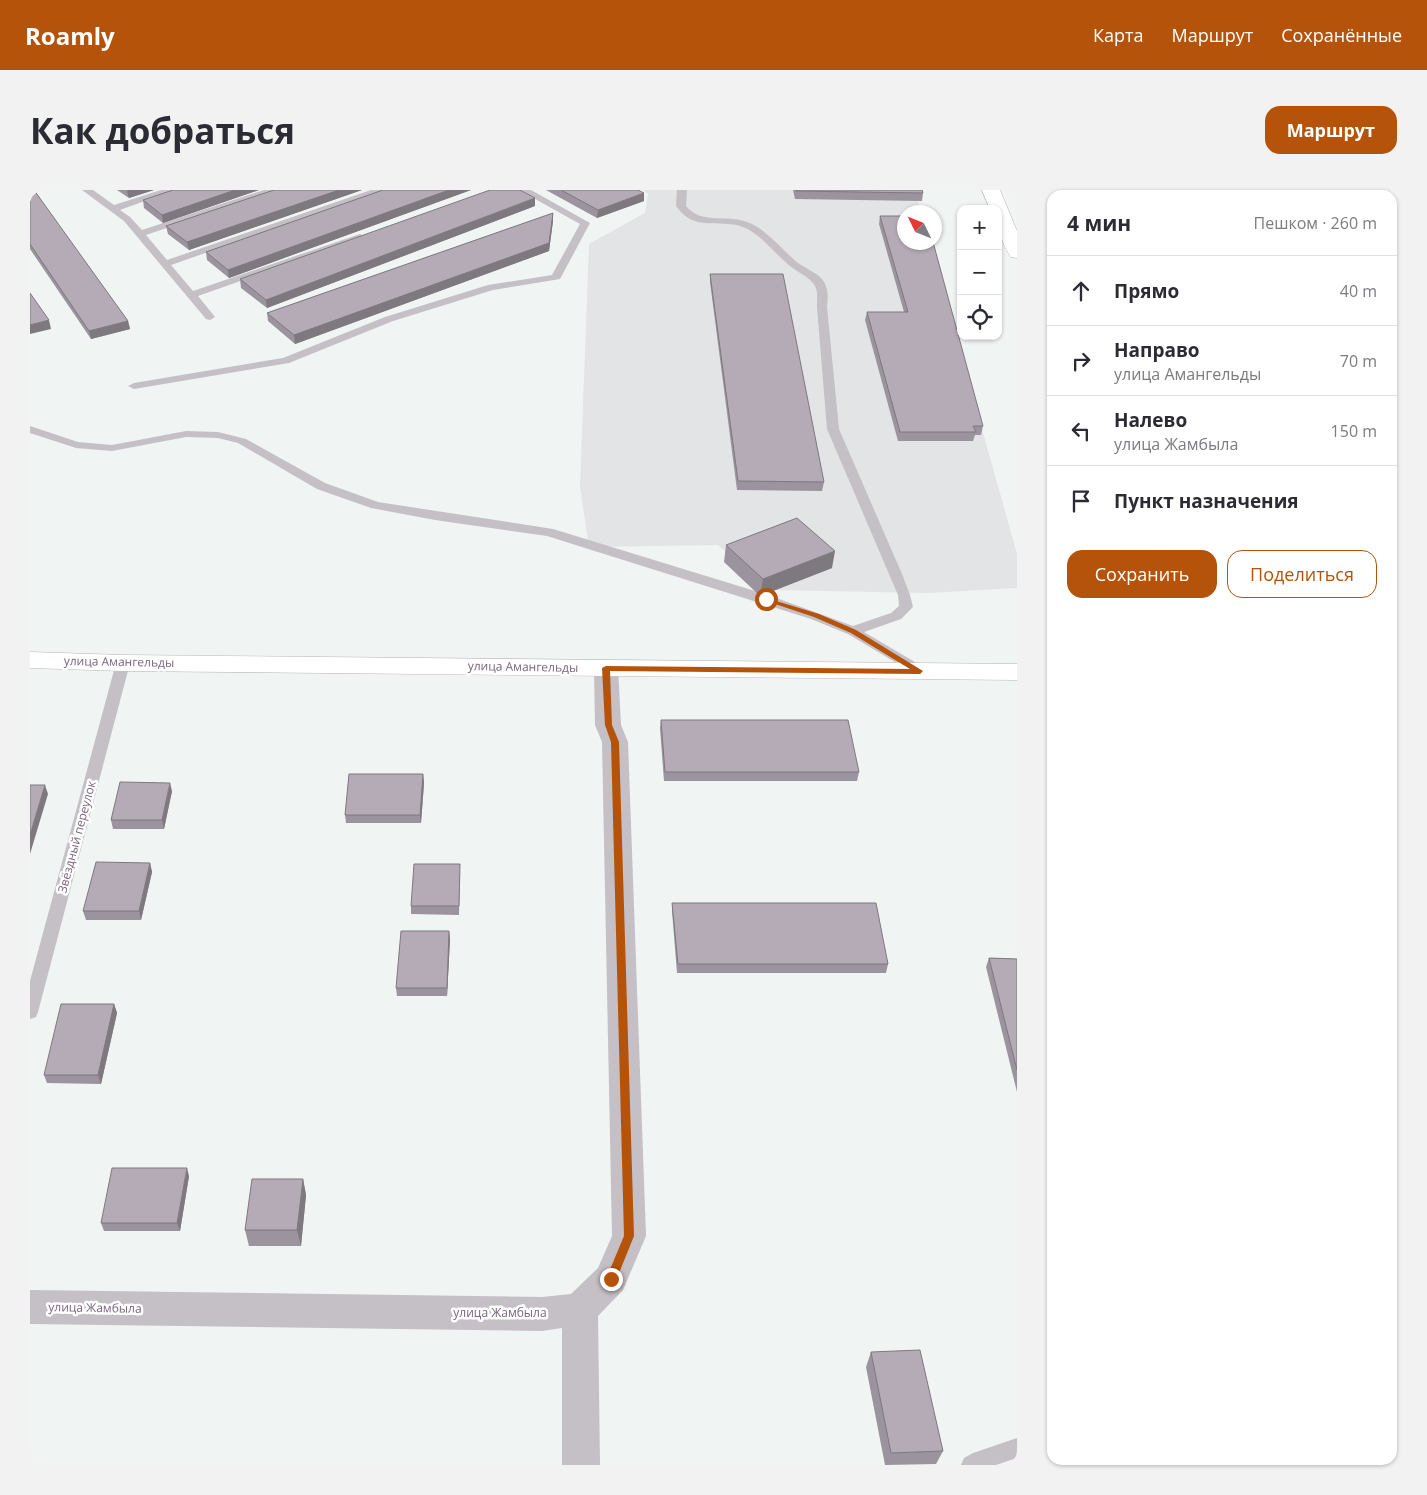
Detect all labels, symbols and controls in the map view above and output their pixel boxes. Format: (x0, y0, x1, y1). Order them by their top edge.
text: Roamly (25, 19, 115, 52)
text: Карта (1093, 23, 1143, 47)
text: Маршрут (1171, 23, 1253, 47)
text: Сохранённые (1281, 23, 1402, 47)
button: Маршрут (1265, 106, 1397, 154)
text: Как добраться (30, 107, 295, 154)
north arrow (897, 205, 942, 250)
map controls (957, 205, 1002, 340)
button: + (957, 205, 1002, 250)
text: 4 мин (1067, 209, 1131, 237)
text: Пешком · 260 m (1254, 212, 1377, 234)
button: − (957, 250, 1002, 295)
icon: ahead (1067, 277, 1095, 305)
text: Прямо (1114, 278, 1179, 304)
text: 40 m (1340, 280, 1377, 302)
button: locate (957, 295, 1002, 340)
text: Направо (1114, 337, 1200, 363)
icon: right (1067, 347, 1095, 375)
text: 70 m (1340, 350, 1377, 372)
text: улица Амангельды (1114, 363, 1261, 385)
text: Налево (1114, 407, 1187, 433)
icon: left (1067, 417, 1095, 445)
text: 150 m (1331, 420, 1377, 442)
text: улица Жамбыла (1114, 433, 1238, 455)
icon: arrive (1067, 487, 1095, 515)
text: Пункт назначения (1114, 488, 1299, 514)
button: Сохранить (1067, 550, 1217, 598)
button: Поделиться (1227, 550, 1377, 598)
route start (755, 588, 778, 611)
street label: улица Амангельды (64, 652, 174, 671)
street label: улица Амангельды (468, 657, 578, 676)
street label: Звёздный переулок (53, 778, 100, 895)
route end (600, 1268, 623, 1291)
street label: улица Жамбыла (48, 1298, 142, 1317)
street label: улица Жамбыла (453, 1304, 547, 1321)

